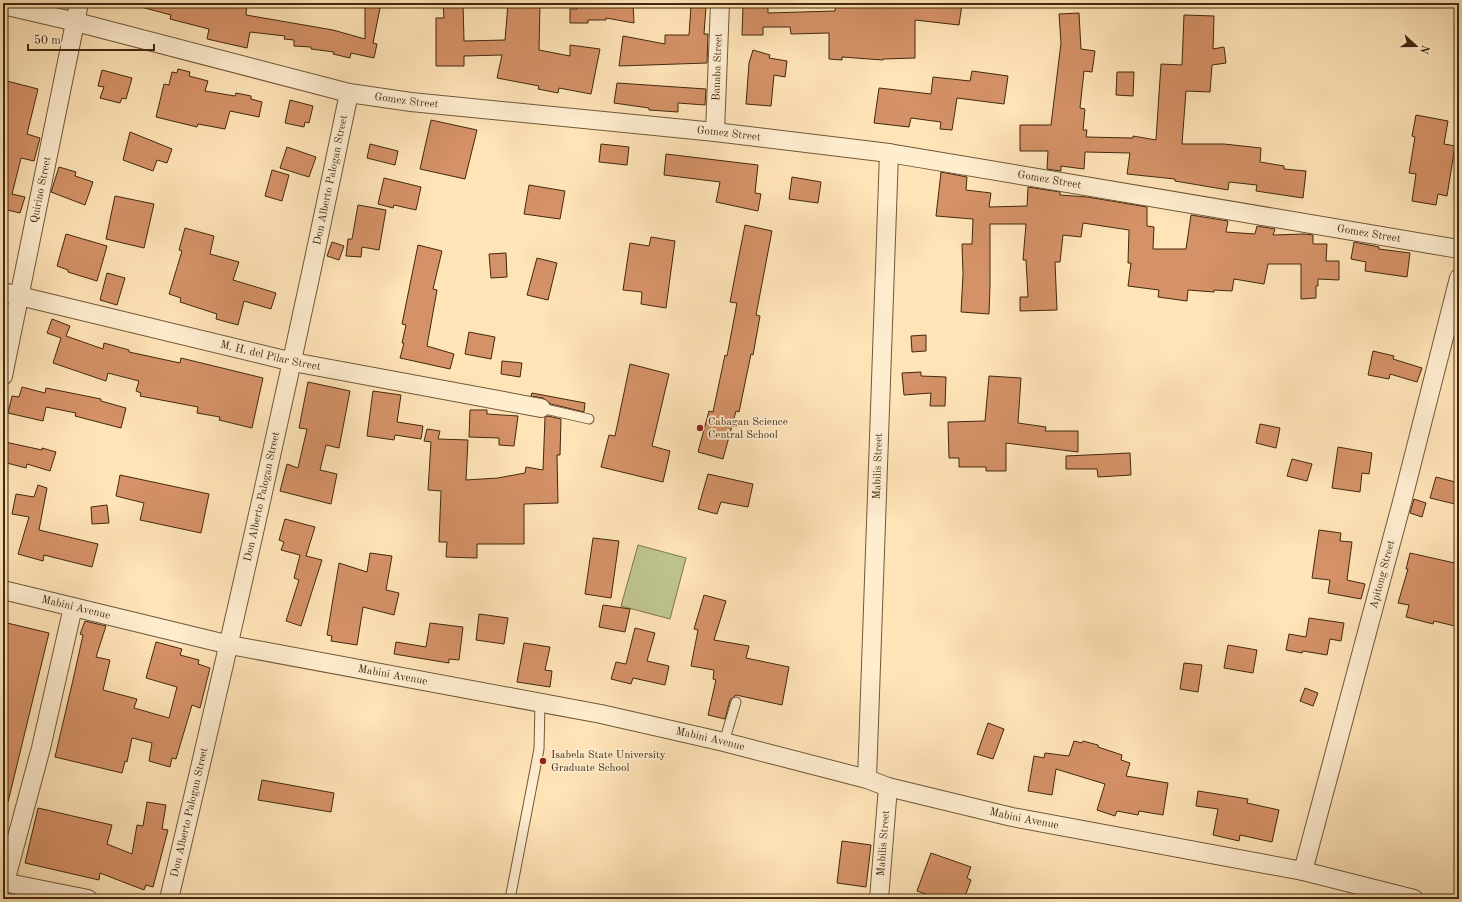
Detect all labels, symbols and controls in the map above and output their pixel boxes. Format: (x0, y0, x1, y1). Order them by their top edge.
scale bar (28, 26, 154, 52)
north arrow (1396, 26, 1436, 66)
street label: Banaba Street (711, 33, 724, 101)
text: 50 m (34, 34, 61, 47)
text: N (1417, 43, 1431, 55)
street label: Gomez Street (374, 91, 439, 110)
street label: Don Alberto Palogan Street (312, 114, 350, 246)
street label: Gomez Street (696, 125, 761, 143)
street label: Quirino Street (29, 155, 53, 224)
street label: Gomez Street (1017, 169, 1082, 191)
street label: Gomez Street (1336, 223, 1402, 245)
street label: M. H. del Pilar Street (219, 339, 322, 373)
place label: Cabagan Science Central School (708, 417, 788, 441)
marker: Cabagan Science Central School (695, 423, 705, 433)
street label: Don Alberto Palogan Street (242, 431, 282, 563)
street label: Mabilis Street (871, 433, 885, 500)
street label: Apitong Street (1368, 539, 1397, 610)
street label: Mabini Avenue (40, 594, 111, 621)
street label: Mabini Avenue (357, 663, 428, 687)
street label: Mabini Avenue (675, 726, 746, 753)
street label: Don Alberto Palogan Street (169, 746, 210, 878)
place label: Isabela State University Graduate School (551, 750, 666, 774)
marker: Isabela State University Graduate School (538, 756, 548, 766)
street label: Mabini Avenue (988, 806, 1060, 831)
street label: Mabilis Street (875, 810, 892, 877)

